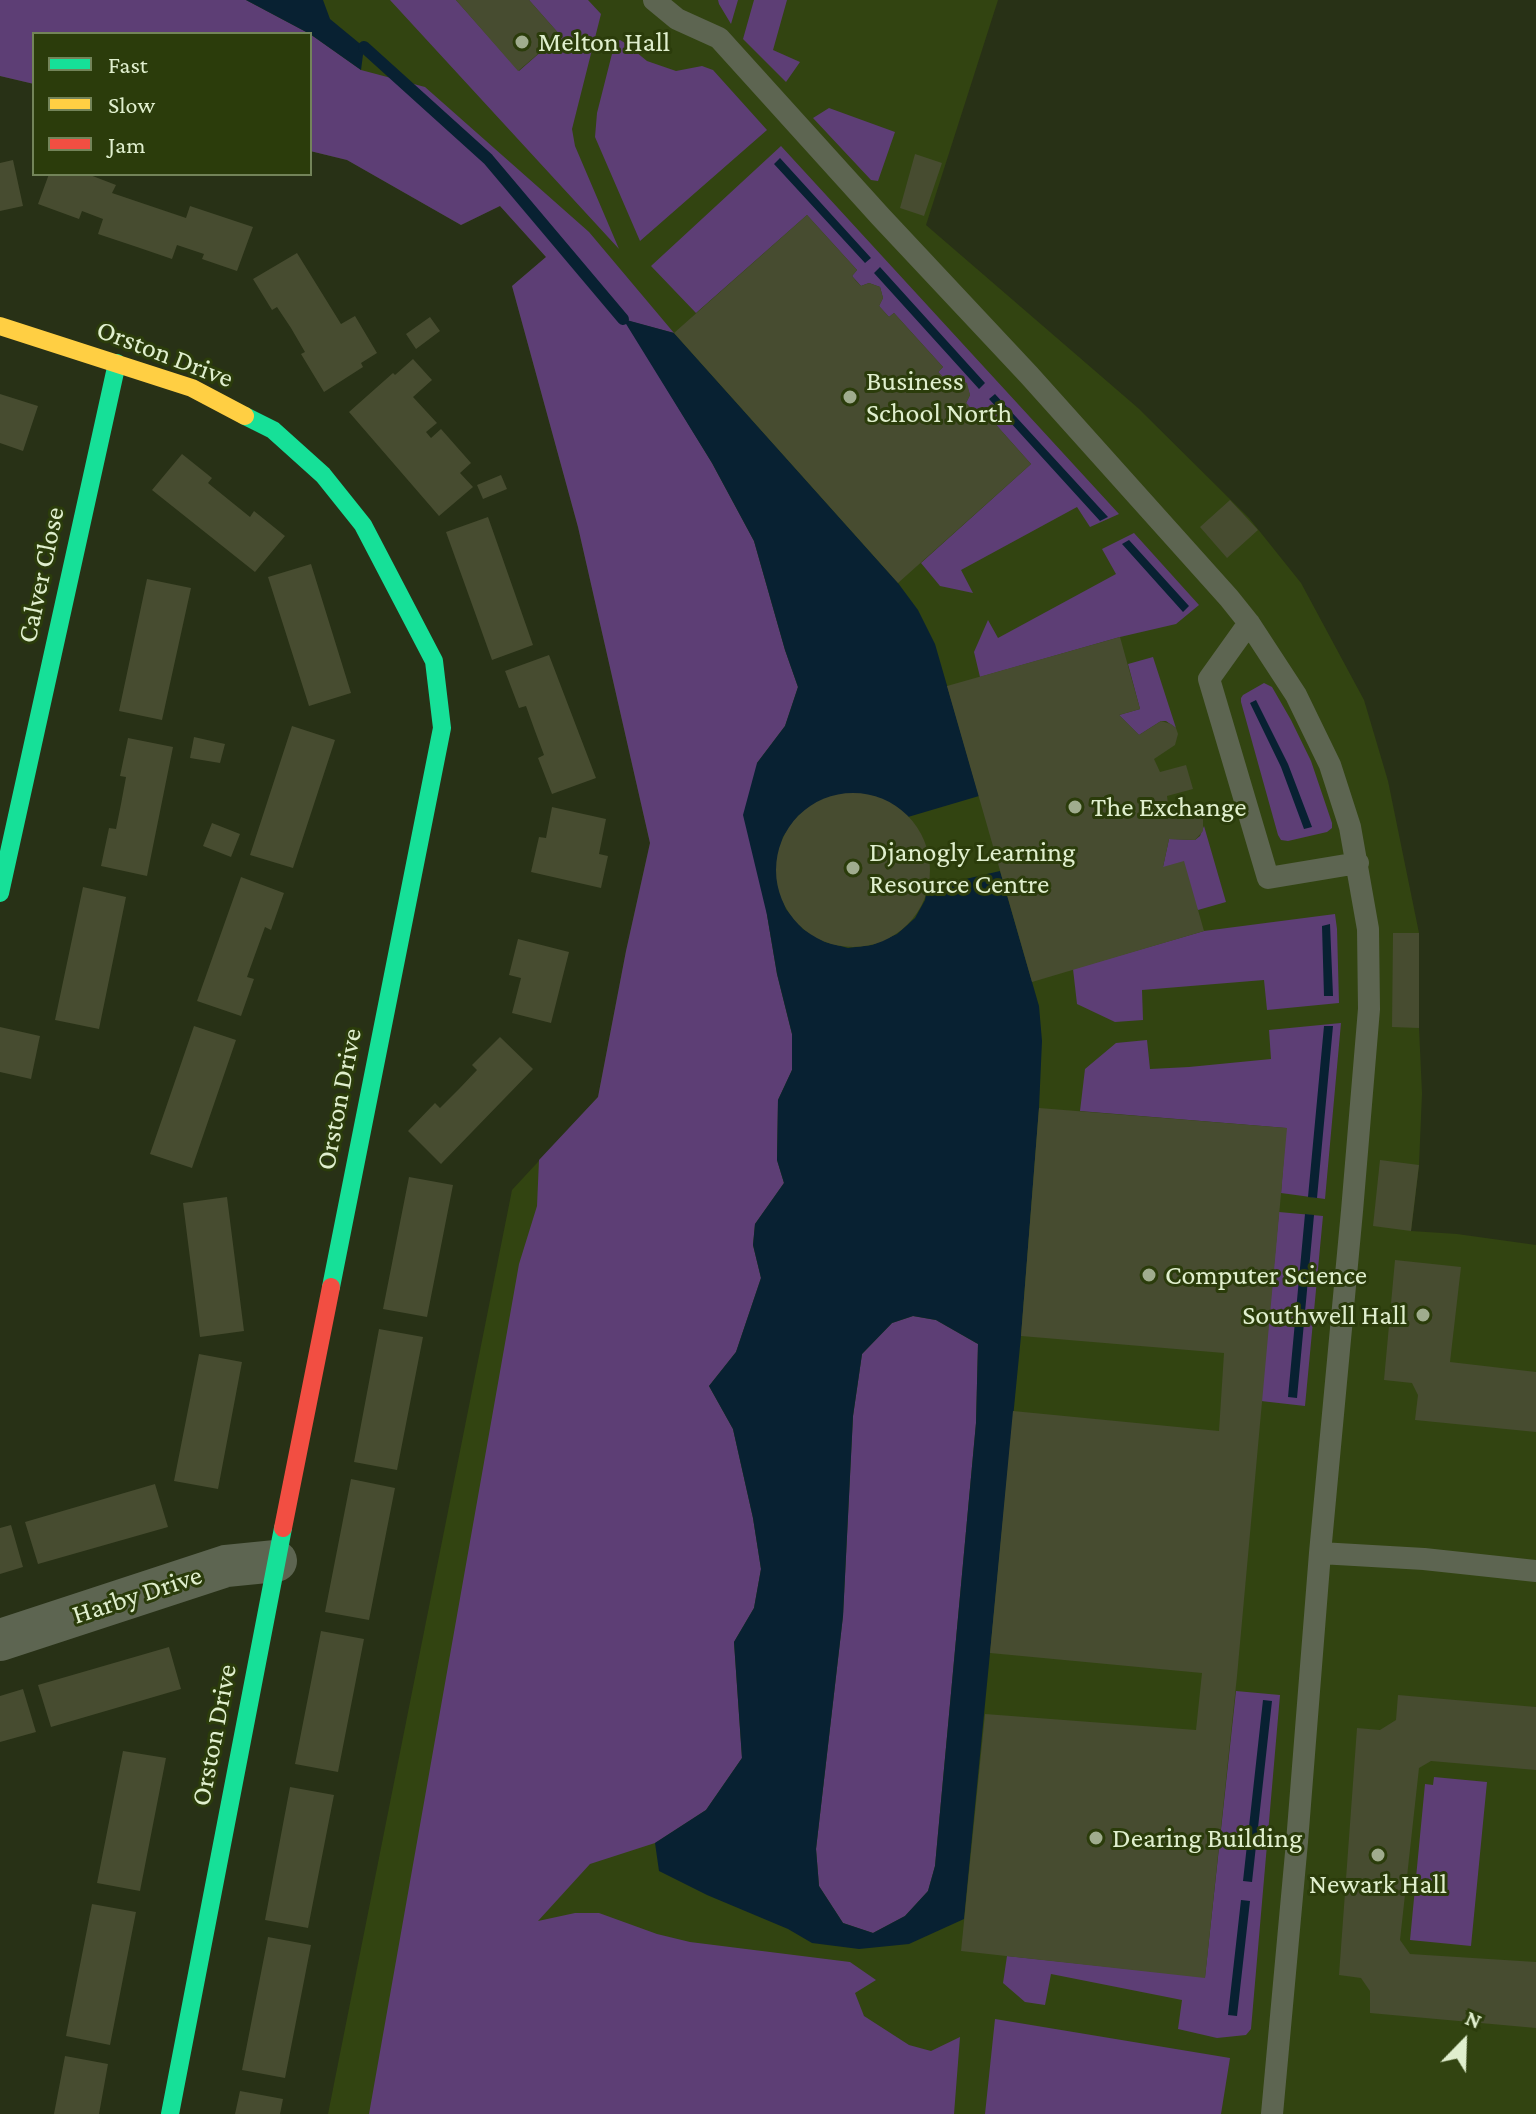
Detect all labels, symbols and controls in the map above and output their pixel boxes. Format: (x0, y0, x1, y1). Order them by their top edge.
place label: Melton Hall (538, 25, 670, 59)
legend (32, 32, 312, 176)
marker: Melton Hall (513, 33, 531, 51)
text: Fast (108, 51, 148, 78)
text: Slow (108, 91, 155, 118)
text: Jam (108, 131, 146, 158)
street label: Orston Drive (92, 313, 238, 395)
place label: Business School North (866, 364, 1012, 430)
marker: Business School North (841, 388, 859, 406)
street label: Calver Close (10, 504, 72, 646)
place label: The Exchange (1091, 790, 1246, 824)
marker: The Exchange (1066, 798, 1084, 816)
place label: Djanogly Learning Resource Centre (869, 835, 1076, 901)
marker: Djanogly Learning Resource Centre (844, 859, 862, 877)
street label: Orston Drive (309, 1025, 369, 1173)
place label: Computer Science (1165, 1258, 1367, 1292)
marker: Computer Science (1140, 1266, 1158, 1284)
place label: Southwell Hall (1242, 1298, 1407, 1332)
marker: Southwell Hall (1414, 1306, 1432, 1324)
street label: Harby Drive (68, 1558, 206, 1632)
street label: Orston Drive (184, 1661, 244, 1809)
place label: Dearing Building (1112, 1821, 1303, 1855)
marker: Dearing Building (1087, 1829, 1105, 1847)
marker: Newark Hall (1369, 1846, 1387, 1864)
place label: Newark Hall (1309, 1867, 1447, 1901)
north arrow (1424, 2002, 1504, 2082)
text: N (1462, 2005, 1485, 2034)

